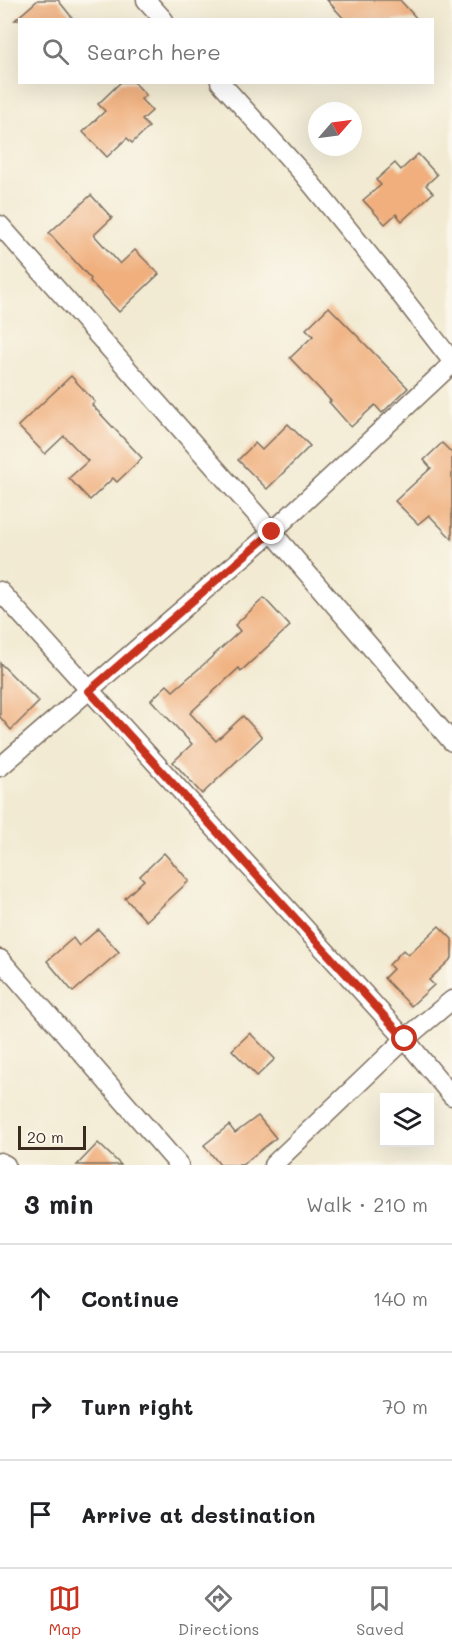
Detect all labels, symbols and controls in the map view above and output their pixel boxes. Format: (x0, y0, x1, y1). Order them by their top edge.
search box (18, 18, 434, 84)
icon: search (39, 35, 72, 68)
text: Search here (87, 37, 221, 66)
north arrow (308, 102, 362, 156)
route end (258, 518, 284, 544)
route start (391, 1025, 417, 1051)
map controls (380, 1093, 434, 1147)
button: layers (380, 1093, 434, 1147)
scale bar (18, 1123, 86, 1150)
text: 20 m (27, 1126, 64, 1147)
text: 3 min (24, 1187, 93, 1221)
text: Walk · 210 m (306, 1191, 428, 1217)
icon: ahead (24, 1282, 57, 1315)
text: Continue (81, 1284, 179, 1313)
text: 140 m (373, 1285, 428, 1311)
icon: right (24, 1390, 57, 1423)
text: Turn right (81, 1392, 193, 1421)
text: 70 m (382, 1393, 428, 1419)
icon: arrive (24, 1498, 57, 1531)
text: Arrive at destination (81, 1500, 316, 1529)
tab: Map (48, 1582, 81, 1639)
tab: Directions (178, 1582, 259, 1639)
tab: Saved (356, 1582, 404, 1639)

